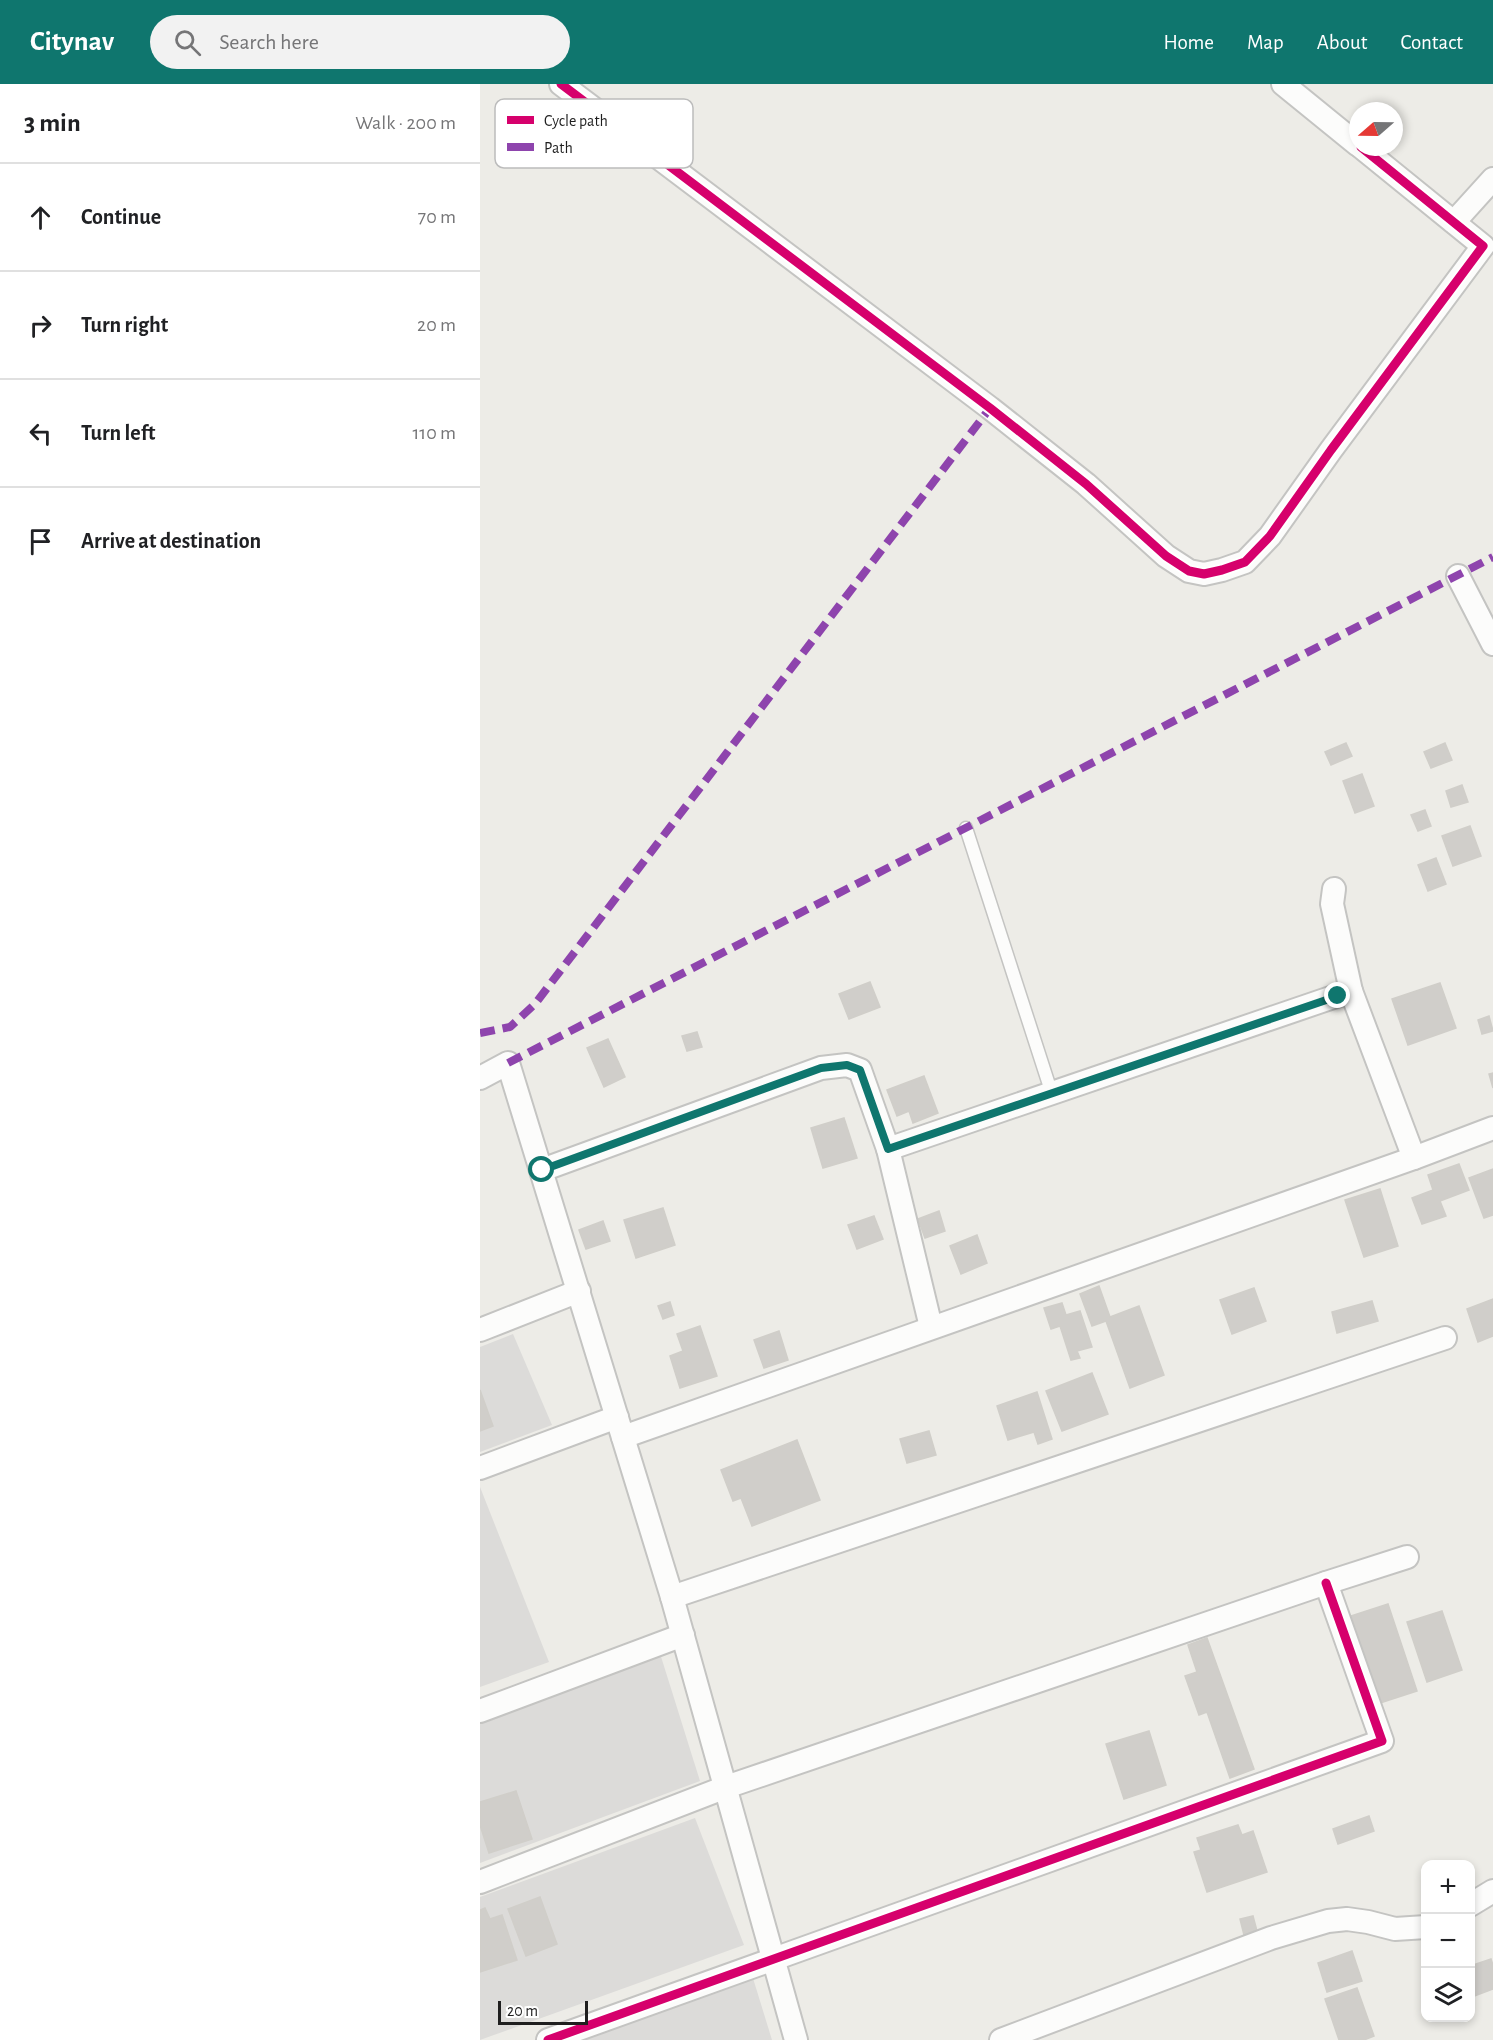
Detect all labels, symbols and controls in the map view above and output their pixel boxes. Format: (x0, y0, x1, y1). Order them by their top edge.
search box (150, 15, 570, 69)
icon: search (171, 26, 204, 59)
text: Citynav (30, 28, 114, 56)
text: Search here (219, 31, 319, 53)
text: Home (1163, 32, 1214, 53)
text: Map (1247, 32, 1284, 53)
text: About (1317, 32, 1367, 53)
text: Contact (1400, 32, 1463, 53)
legend (495, 99, 693, 168)
north arrow (1349, 102, 1403, 156)
text: 3 min (24, 110, 81, 136)
text: Walk · 200 m (355, 113, 456, 133)
text: Cycle path (544, 113, 608, 130)
text: Path (544, 140, 573, 156)
icon: ahead (24, 201, 57, 234)
text: Continue (81, 206, 161, 228)
text: 70 m (418, 207, 456, 227)
icon: right (24, 309, 57, 342)
text: Turn right (81, 314, 168, 336)
text: 20 m (417, 315, 456, 335)
icon: left (24, 417, 57, 450)
text: Turn left (81, 422, 155, 444)
text: 110 m (412, 423, 456, 443)
icon: arrive (24, 525, 57, 558)
text: Arrive at destination (81, 530, 261, 552)
route end (1324, 982, 1350, 1008)
route start (528, 1156, 554, 1182)
map controls (1421, 1860, 1475, 2022)
button: + (1421, 1860, 1475, 1914)
button: − (1421, 1914, 1475, 1968)
button: layers (1421, 1968, 1475, 2022)
scale bar (498, 1998, 588, 2026)
text: 20 m (507, 2003, 538, 2019)

